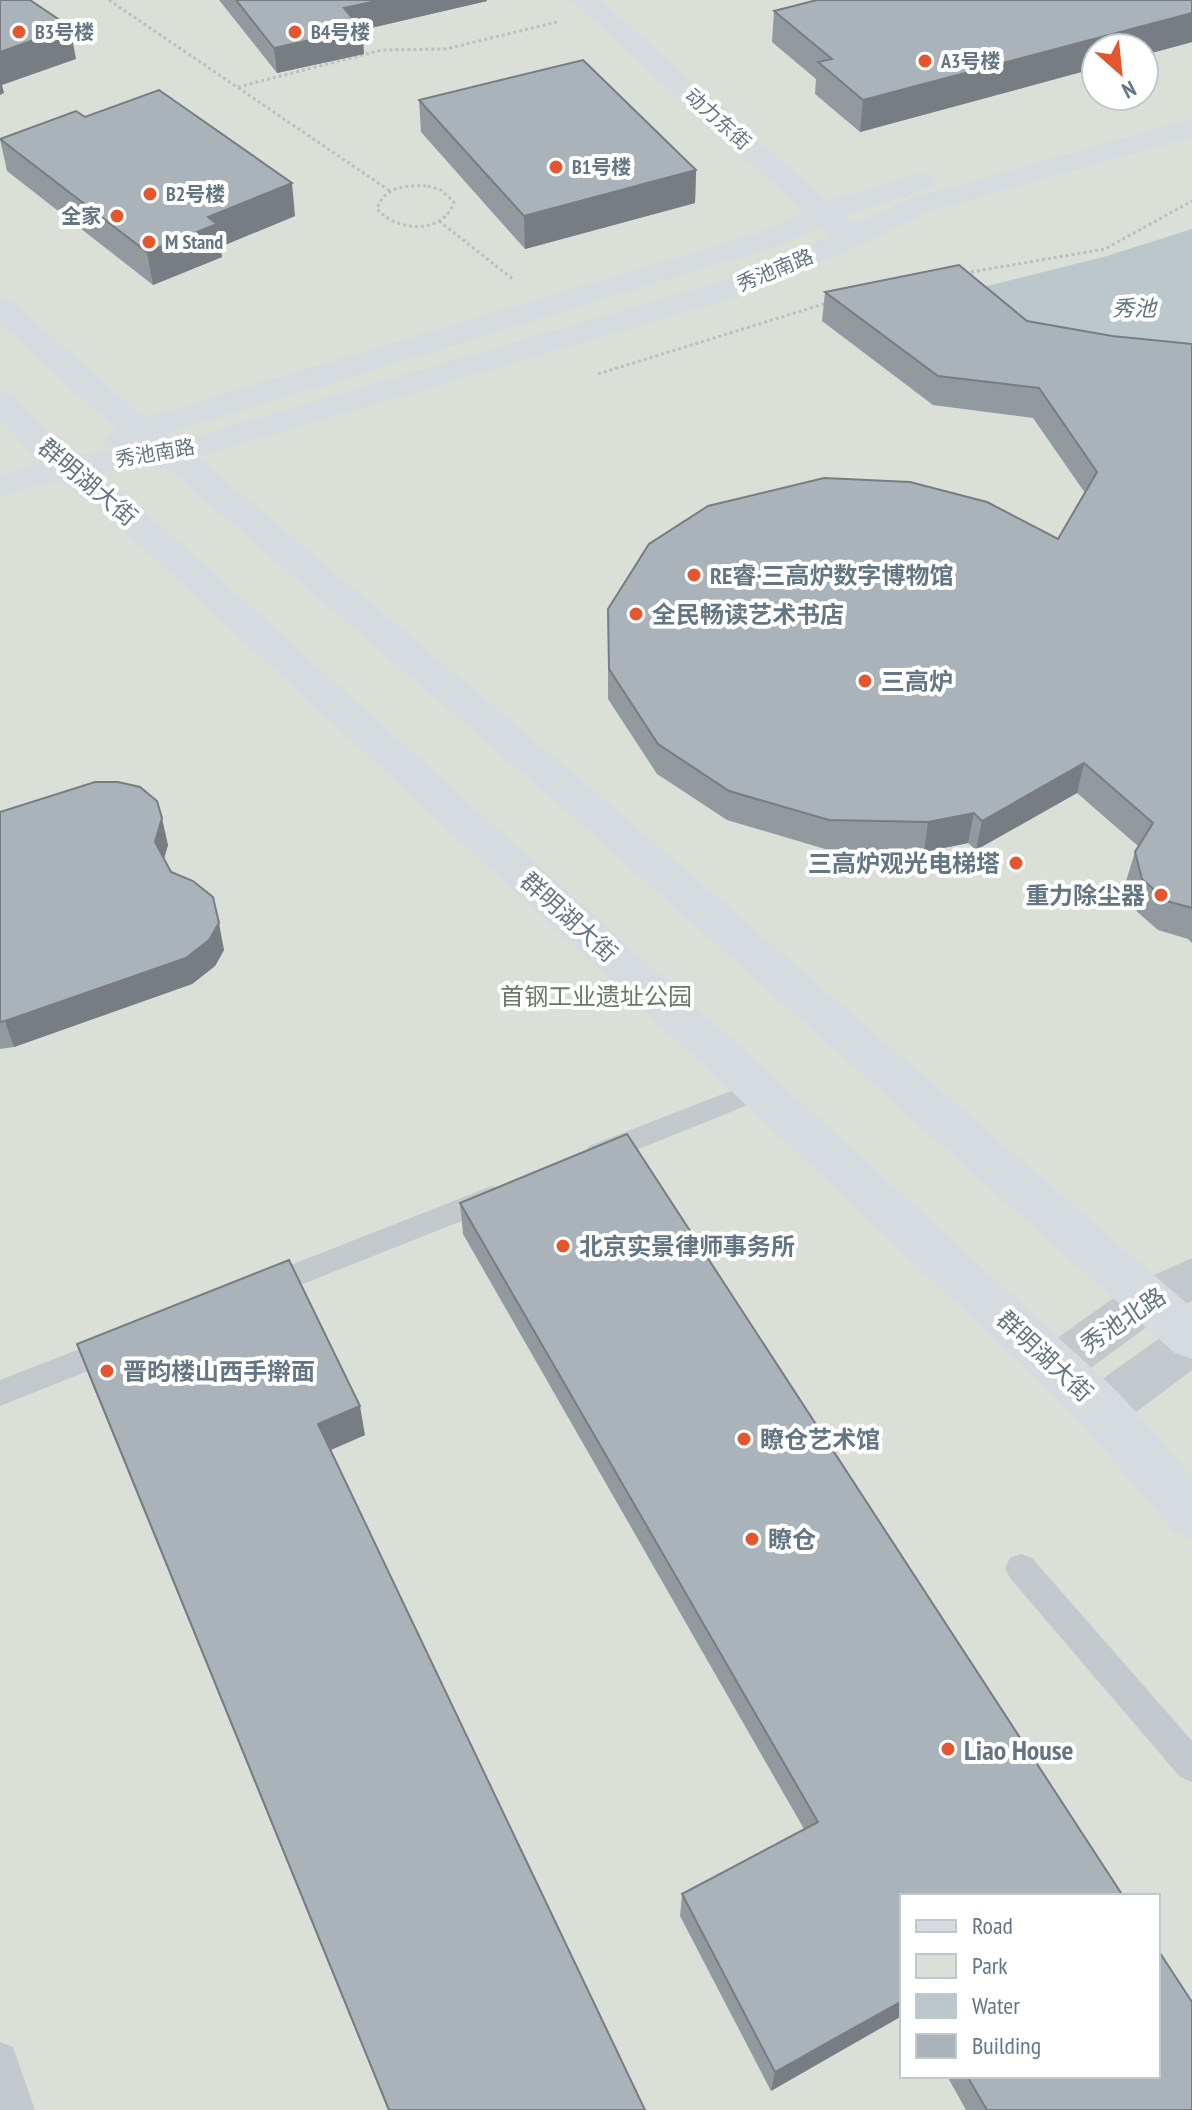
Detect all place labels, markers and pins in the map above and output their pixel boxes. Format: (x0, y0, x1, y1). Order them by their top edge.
place label: B3号楼 (35, 19, 94, 45)
place label: B4号楼 (311, 19, 370, 45)
marker: B3号楼 (10, 23, 28, 41)
marker: B4号楼 (286, 23, 304, 41)
place label: A3号楼 (940, 48, 1001, 74)
marker: A3号楼 (916, 52, 934, 70)
place label: B1号楼 (572, 154, 631, 180)
marker: B1号楼 (547, 158, 565, 176)
place label: B2号楼 (166, 181, 225, 207)
marker: B2号楼 (141, 185, 159, 203)
place label: 全家 (61, 203, 101, 229)
marker: 全家 (108, 207, 126, 225)
place label: M Stand (165, 229, 223, 255)
marker: M Stand (140, 233, 158, 251)
place label: RE睿·三高炉数字博物馆 (710, 560, 953, 591)
marker: RE睿·三高炉数字博物馆 (685, 566, 703, 584)
place label: 全民畅读艺术书店 (652, 599, 844, 630)
marker: 全民畅读艺术书店 (627, 605, 645, 623)
place label: 三高炉 (881, 666, 953, 697)
marker: 三高炉 (856, 672, 874, 690)
place label: 三高炉观光电梯塔 (808, 848, 1000, 879)
marker: 三高炉观光电梯塔 (1007, 854, 1025, 872)
place label: 重力除尘器 (1025, 880, 1145, 911)
marker: 重力除尘器 (1152, 886, 1170, 904)
place label: 北京实景律师事务所 (579, 1231, 795, 1262)
marker: 北京实景律师事务所 (554, 1237, 572, 1255)
place label: 晋昀楼山西手擀面 (123, 1356, 315, 1387)
marker: 晋昀楼山西手擀面 (98, 1362, 116, 1380)
place label: 瞭仓艺术馆 (760, 1424, 880, 1455)
marker: 瞭仓艺术馆 (735, 1430, 753, 1448)
place label: 瞭仓 (768, 1524, 816, 1555)
marker: 瞭仓 (743, 1530, 761, 1548)
place label: Liao House (964, 1731, 1074, 1768)
marker: Liao House (939, 1740, 957, 1758)

